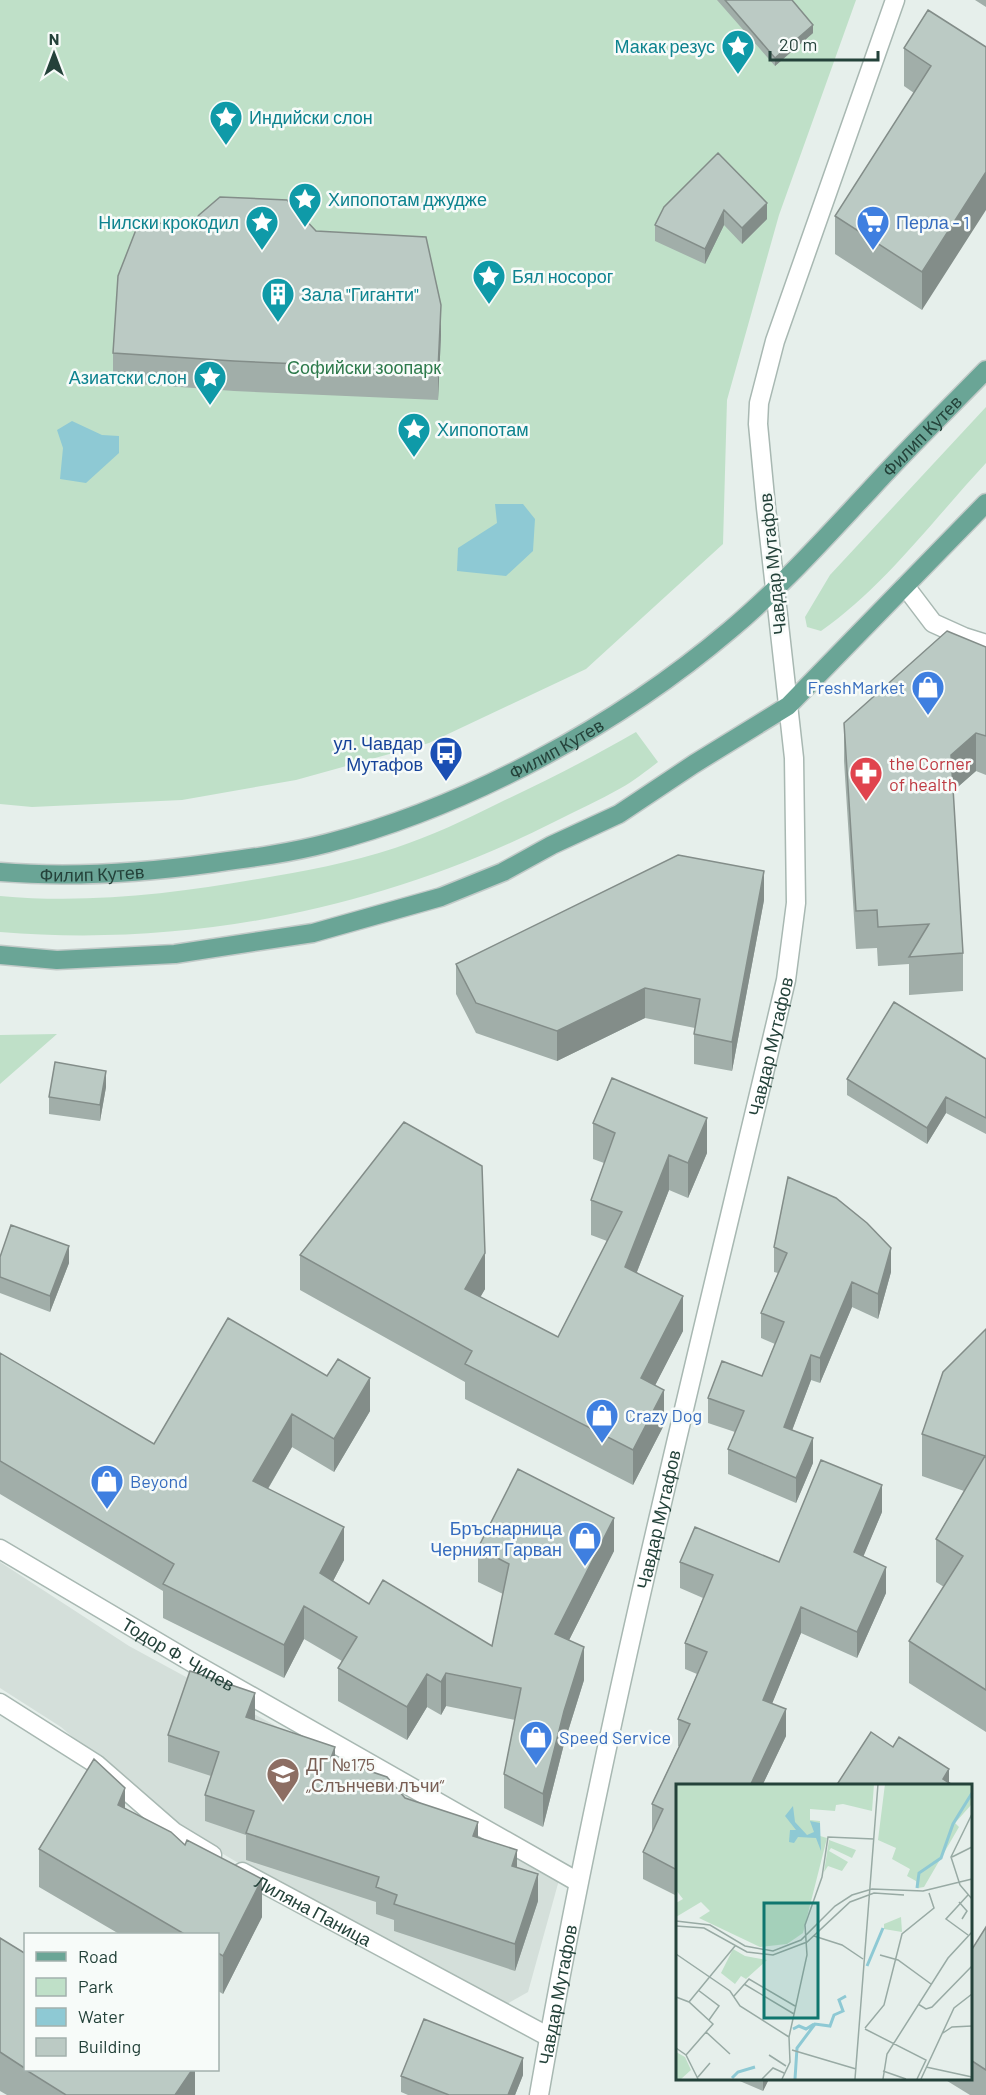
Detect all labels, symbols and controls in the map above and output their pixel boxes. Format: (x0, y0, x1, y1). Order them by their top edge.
north arrow (24, 24, 84, 84)
scale bar (770, 24, 878, 62)
place icon: Макак резус (720, 28, 756, 75)
text: N (49, 29, 59, 48)
text: 20 m (779, 33, 817, 55)
place label: Макак резус (615, 35, 715, 57)
place icon: Индийски слон (208, 99, 244, 146)
place label: Индийски слон (249, 106, 373, 128)
place icon: Хипопотам джудже (287, 181, 323, 228)
place label: Хипопотам джудже (328, 188, 487, 210)
place icon: Нилски крокодил (244, 204, 280, 251)
supermarket icon: Перла - 1 (855, 204, 891, 251)
place label: Нилски крокодил (98, 211, 239, 233)
place label: Перла - 1 (896, 211, 969, 233)
place icon: Бял носорог (471, 258, 507, 305)
place label: Бял носорог (512, 265, 614, 287)
building icon: Зала "Гиганти" (260, 276, 296, 323)
place label: Зала "Гиганти" (301, 283, 419, 305)
park label: Софийски зоопарк (287, 356, 441, 378)
place icon: Азиатски слон (192, 359, 228, 406)
place label: Азиатски слон (69, 366, 187, 388)
street label: Филип Кутев (877, 390, 966, 481)
place icon: Хипопотам (396, 411, 432, 458)
place label: Хипопотам (437, 418, 529, 440)
street label: Чавдар Мутафов (754, 492, 790, 636)
shop icon: FreshMarket (910, 669, 946, 716)
place label: FreshMarket (807, 676, 905, 698)
street label: Филип Кутев (505, 713, 607, 783)
place label: ул. Чавдар Мутафов (333, 732, 423, 775)
bus stop icon: ул. Чавдар Мутафов (428, 735, 464, 782)
place label: the Corner of health (889, 752, 972, 795)
pharmacy icon: the Corner of health (848, 755, 884, 802)
street label: Филип Кутев (39, 860, 145, 886)
street label: Чавдар Мутафов (743, 975, 797, 1118)
shop icon: Crazy Dog (584, 1397, 620, 1444)
place label: Crazy Dog (625, 1404, 702, 1426)
street label: Чавдар Мутафов (631, 1448, 685, 1591)
shop icon: Beyond (89, 1463, 125, 1510)
place label: Beyond (130, 1470, 188, 1492)
place label: Бръснарница Черният Гарван (430, 1517, 563, 1560)
shop icon: Бръснарница Черният Гарван (567, 1520, 603, 1567)
street label: Тодор Ф. Чипев (118, 1612, 239, 1695)
shop icon: Speed Service (518, 1719, 554, 1766)
place label: Speed Service (559, 1726, 671, 1748)
place label: ДГ №175 „Слънчеви лъчи“ (306, 1753, 444, 1796)
school or university icon: ДГ №175 „Слънчеви лъчи“ (265, 1756, 301, 1803)
inset map (676, 1784, 971, 2080)
street label: Лиляна Паница (251, 1870, 376, 1951)
street label: Чавдар Мутафов (534, 1923, 581, 2066)
legend (24, 1933, 219, 2071)
text: Road (78, 1945, 118, 1967)
text: Park (78, 1975, 113, 1997)
text: Water (78, 2005, 125, 2027)
text: Building (78, 2035, 141, 2057)

